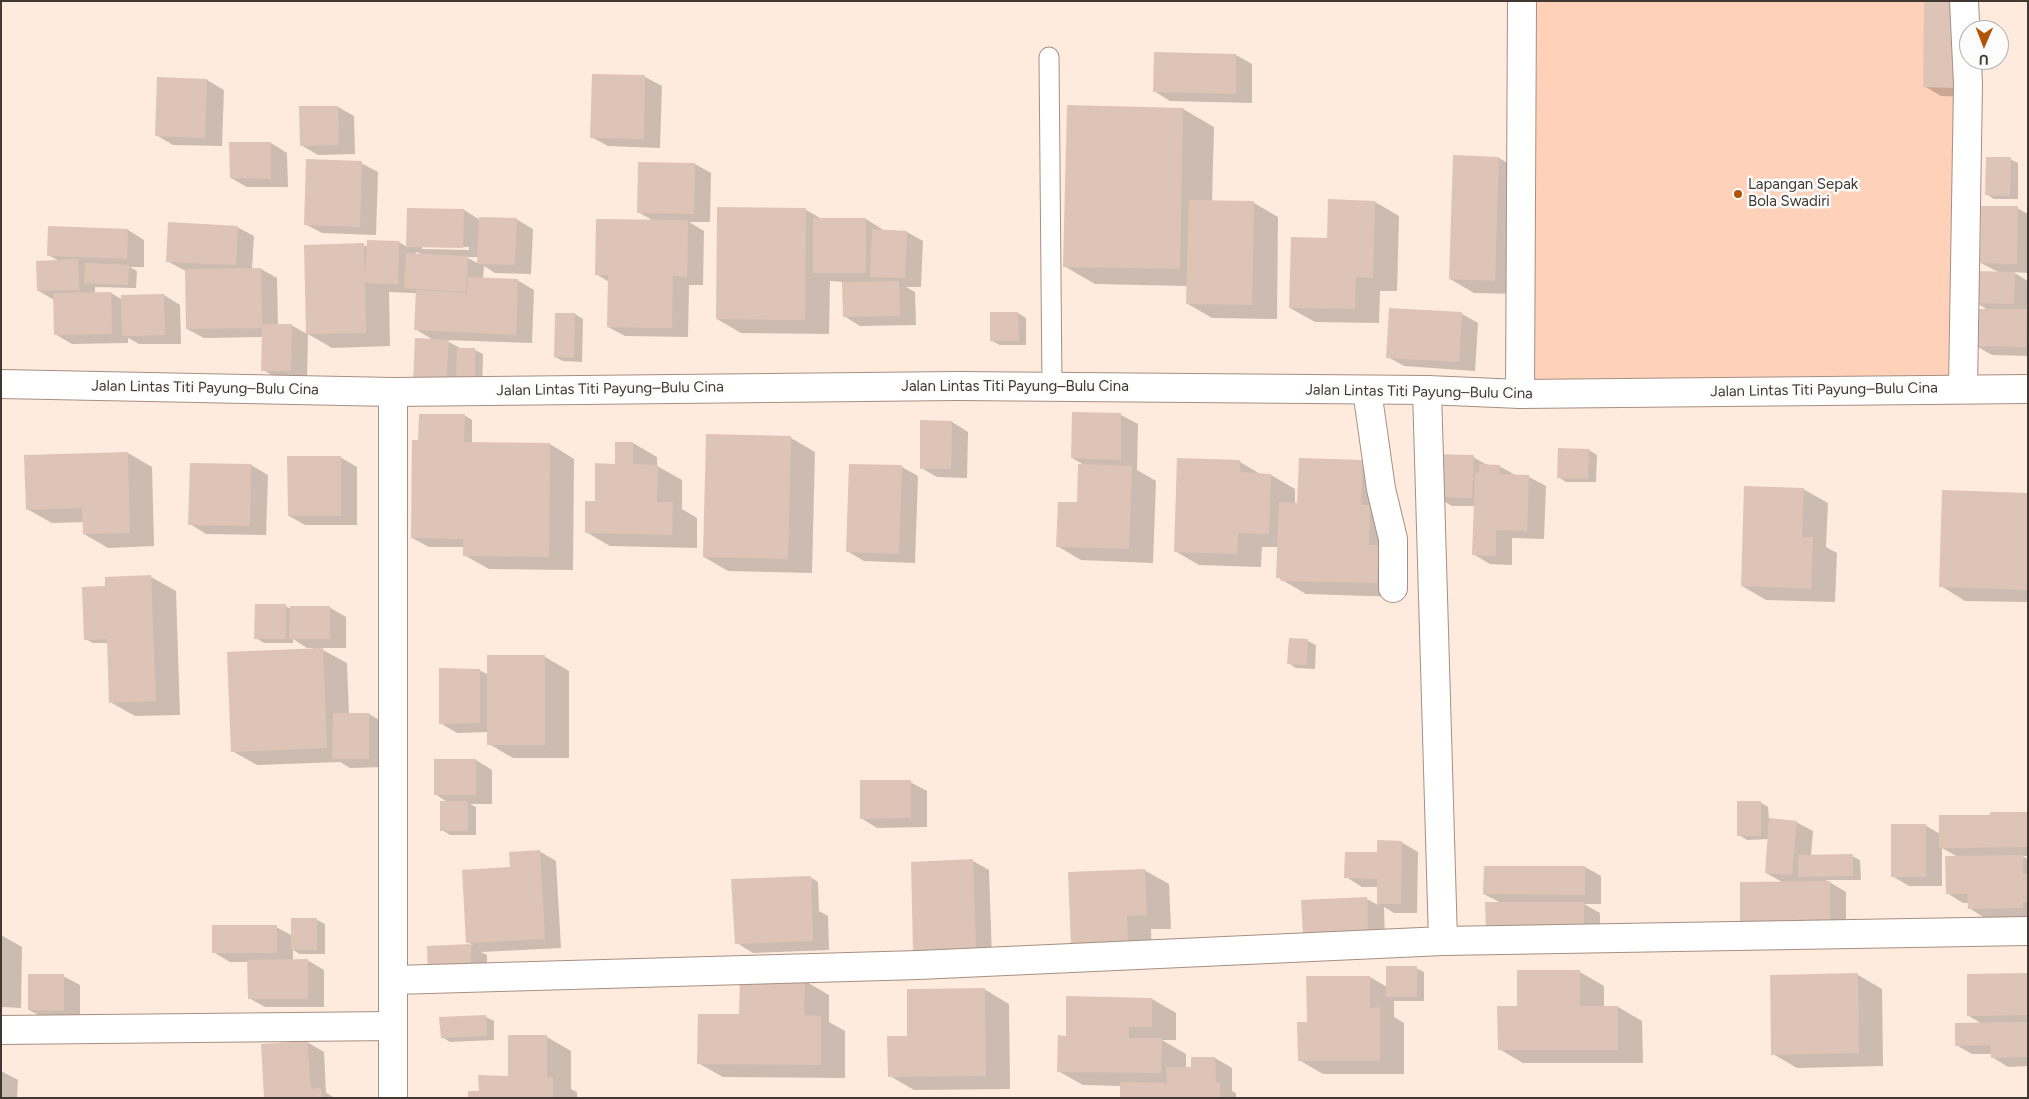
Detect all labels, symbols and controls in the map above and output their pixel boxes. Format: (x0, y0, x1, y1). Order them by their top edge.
north arrow (1959, 20, 2009, 70)
text: U (1979, 51, 1989, 68)
place label: Lapangan Sepak Bola Swadiri (1748, 176, 1858, 211)
marker: Lapangan Sepak Bola Swadiri (1732, 188, 1744, 200)
street label: Jalan Lintas Titi Payung–Bulu Cina (91, 377, 319, 399)
street label: Jalan Lintas Titi Payung–Bulu Cina (496, 378, 724, 400)
street label: Jalan Lintas Titi Payung–Bulu Cina (901, 378, 1129, 396)
street label: Jalan Lintas Titi Payung–Bulu Cina (1710, 379, 1938, 401)
street label: Jalan Lintas Titi Payung–Bulu Cina (1305, 381, 1533, 403)

